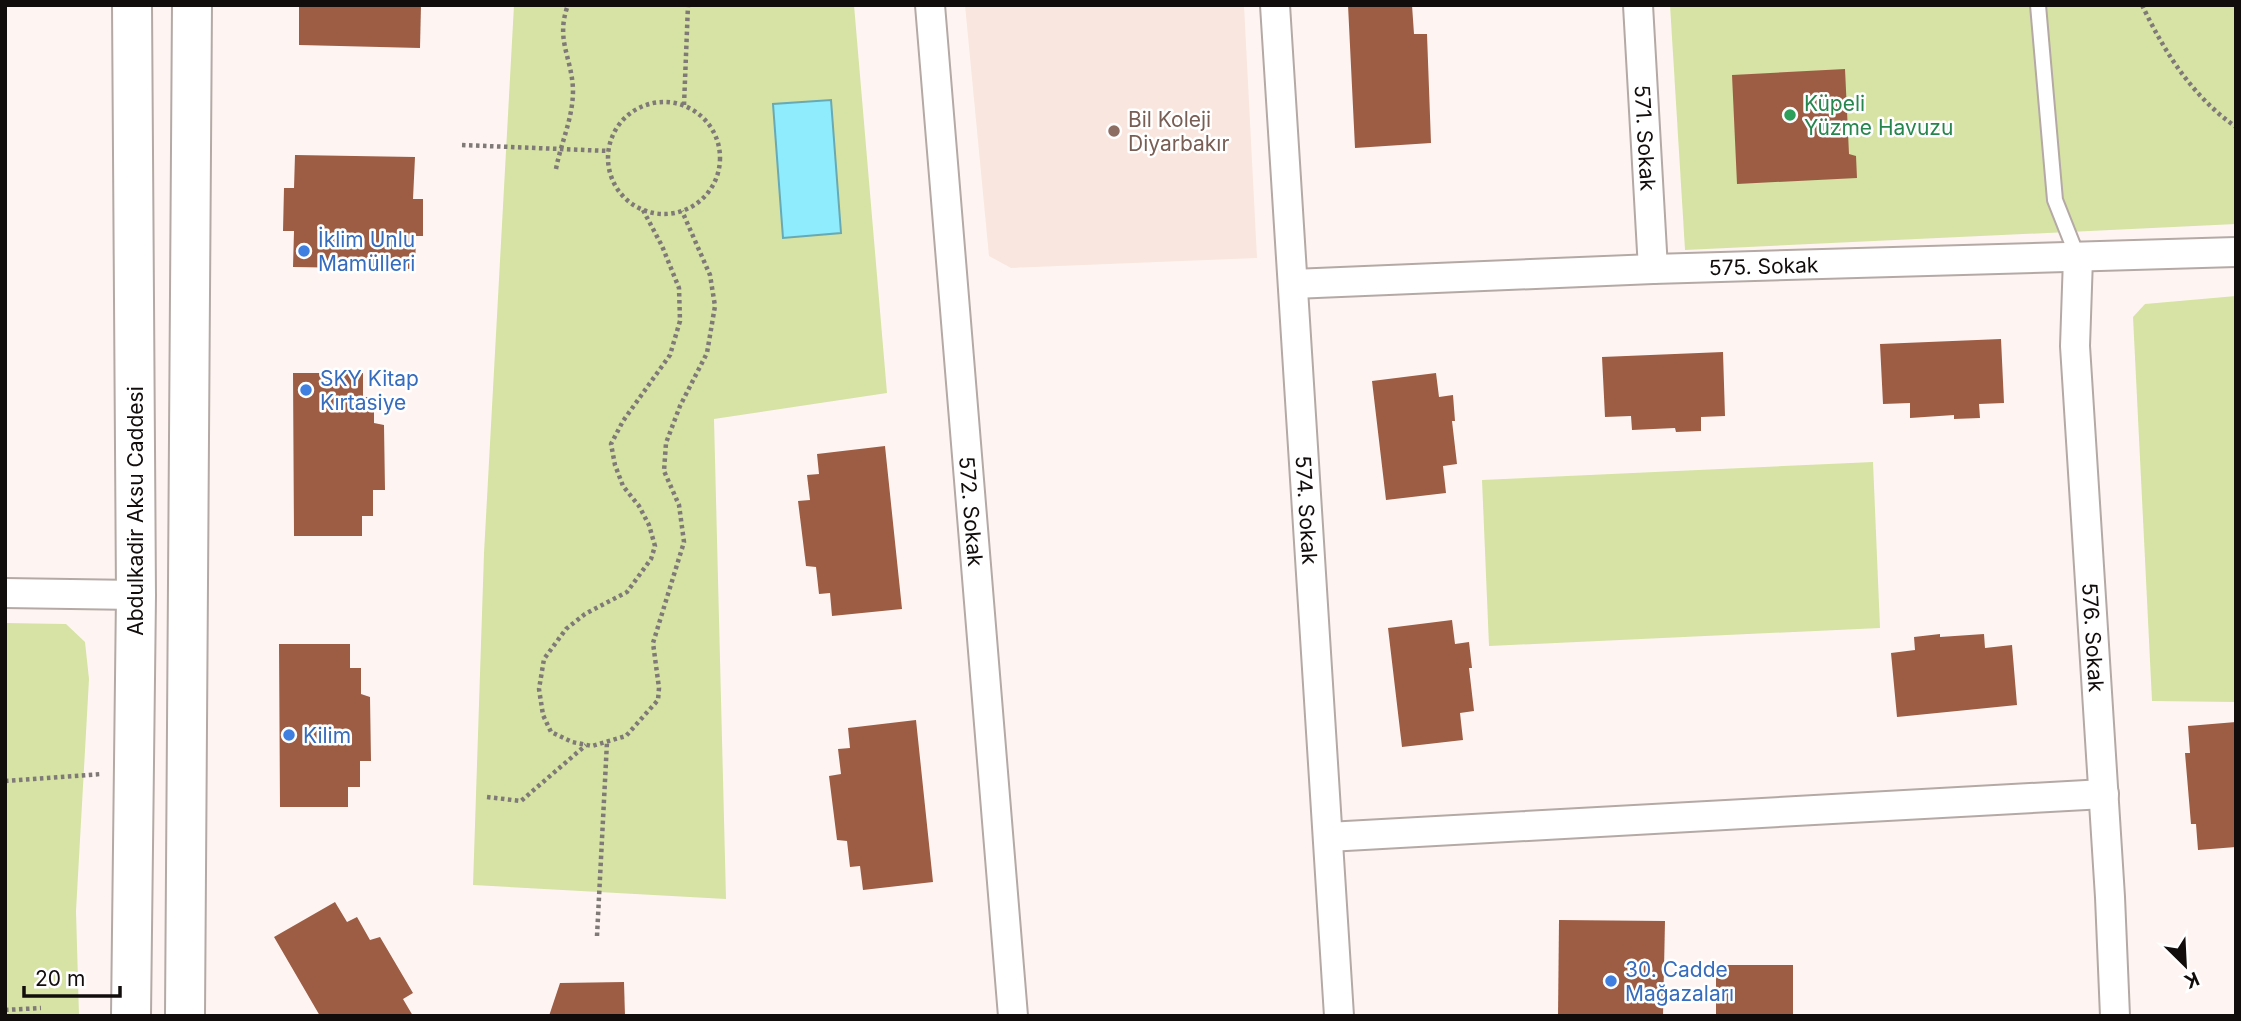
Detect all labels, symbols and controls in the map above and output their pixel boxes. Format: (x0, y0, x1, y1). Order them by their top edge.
street label: 571. Sokak (1630, 84, 1661, 192)
place label: Küpeli Yüzme Havuzu (1804, 91, 1953, 140)
place label: Bil Koleji Diyarbakır (1128, 107, 1229, 156)
marker: Küpeli Yüzme Havuzu (1782, 107, 1798, 123)
marker: Bil Koleji Diyarbakır (1106, 123, 1122, 139)
place label: İklim Unlu Mamülleri (318, 226, 415, 276)
marker: İklim Unlu Mamülleri (296, 243, 312, 259)
street label: 575. Sokak (1709, 252, 1819, 280)
place label: SKY Kitap Kırtasiye (320, 366, 419, 415)
marker: SKY Kitap Kırtasiye (298, 382, 314, 398)
street label: Abdulkadir Aksu Caddesi (123, 386, 148, 636)
street label: 572. Sokak (955, 455, 989, 568)
street label: 574. Sokak (1291, 455, 1323, 566)
street label: 576. Sokak (2078, 582, 2109, 693)
place label: Kilim (303, 723, 351, 748)
marker: Kilim (281, 727, 297, 743)
north arrow (2150, 930, 2220, 1000)
scale bar (24, 954, 121, 998)
place label: 30. Cadde Mağazaları (1625, 957, 1734, 1006)
text: 20 m (35, 966, 85, 991)
text: K (2180, 967, 2203, 993)
marker: 30. Cadde Mağazaları (1603, 973, 1619, 989)

